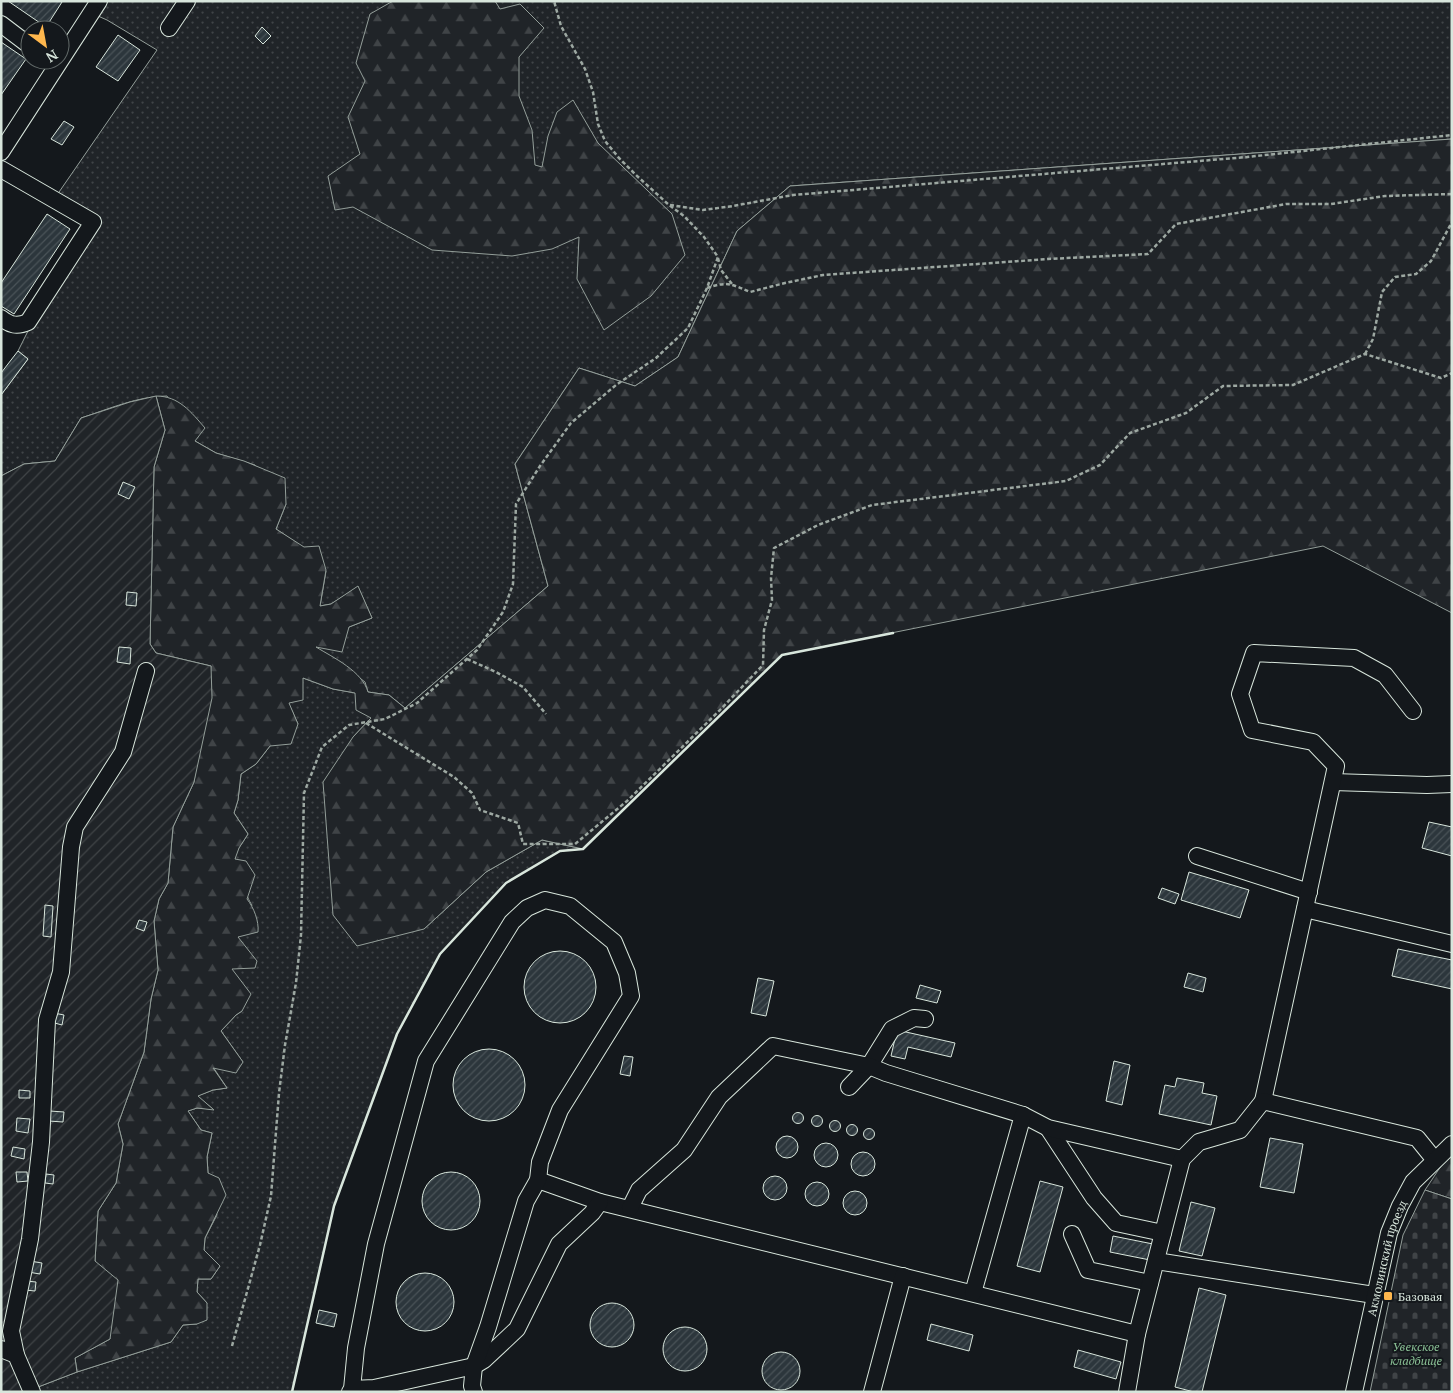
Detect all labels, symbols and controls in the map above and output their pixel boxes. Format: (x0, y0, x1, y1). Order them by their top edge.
north arrow (20, 20, 70, 70)
text: N (42, 46, 62, 68)
street label: Акмолинский проезд (1363, 1197, 1410, 1318)
place label: Базовая (1398, 1289, 1442, 1304)
marker: Базовая (1382, 1290, 1394, 1302)
park label: Увекское кладбище (1390, 1339, 1443, 1368)

